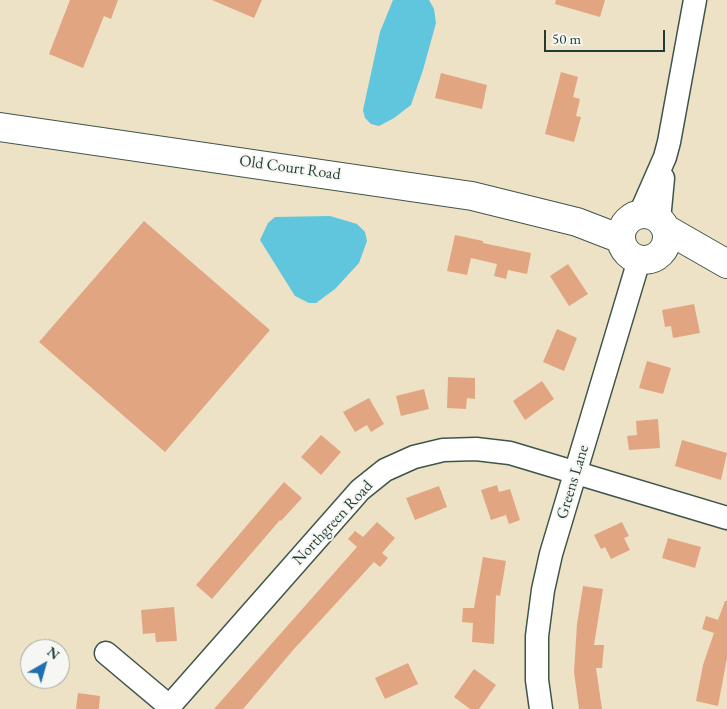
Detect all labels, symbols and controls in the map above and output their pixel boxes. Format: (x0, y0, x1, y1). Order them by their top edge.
scale bar (547, 20, 668, 52)
text: 50 m (552, 29, 581, 48)
street label: Old Court Road (238, 151, 342, 185)
street label: Greens Lane (553, 443, 593, 521)
street label: Northgreen Road (289, 477, 377, 569)
north arrow (20, 639, 70, 689)
text: N (44, 642, 64, 664)

